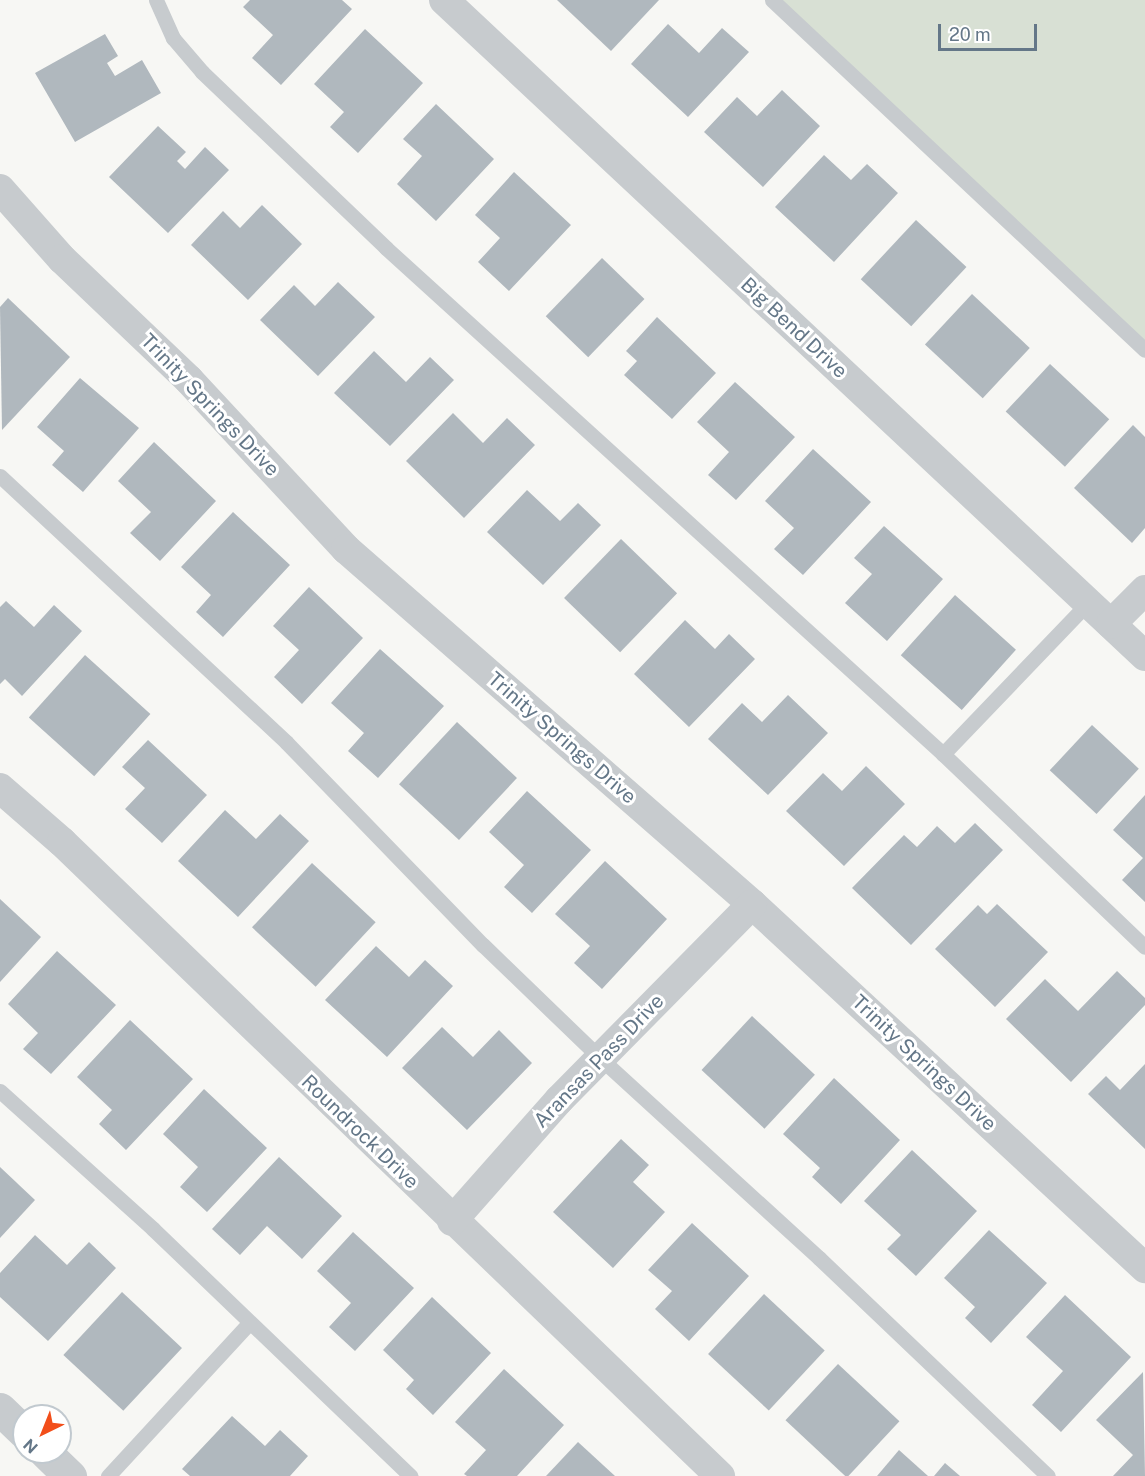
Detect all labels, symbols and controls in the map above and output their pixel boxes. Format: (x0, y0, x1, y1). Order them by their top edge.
scale bar (941, 12, 1040, 50)
text: 20 m (949, 24, 991, 45)
street label: Big Bend Drive (736, 273, 852, 383)
street label: Trinity Springs Drive (136, 329, 284, 481)
street label: Trinity Springs Drive (483, 667, 641, 809)
street label: Aransas Pass Drive (529, 989, 669, 1133)
street label: Trinity Springs Drive (847, 990, 1001, 1136)
street label: Roundrock Drive (296, 1070, 424, 1194)
north arrow (12, 1404, 72, 1464)
text: N (20, 1435, 42, 1457)

